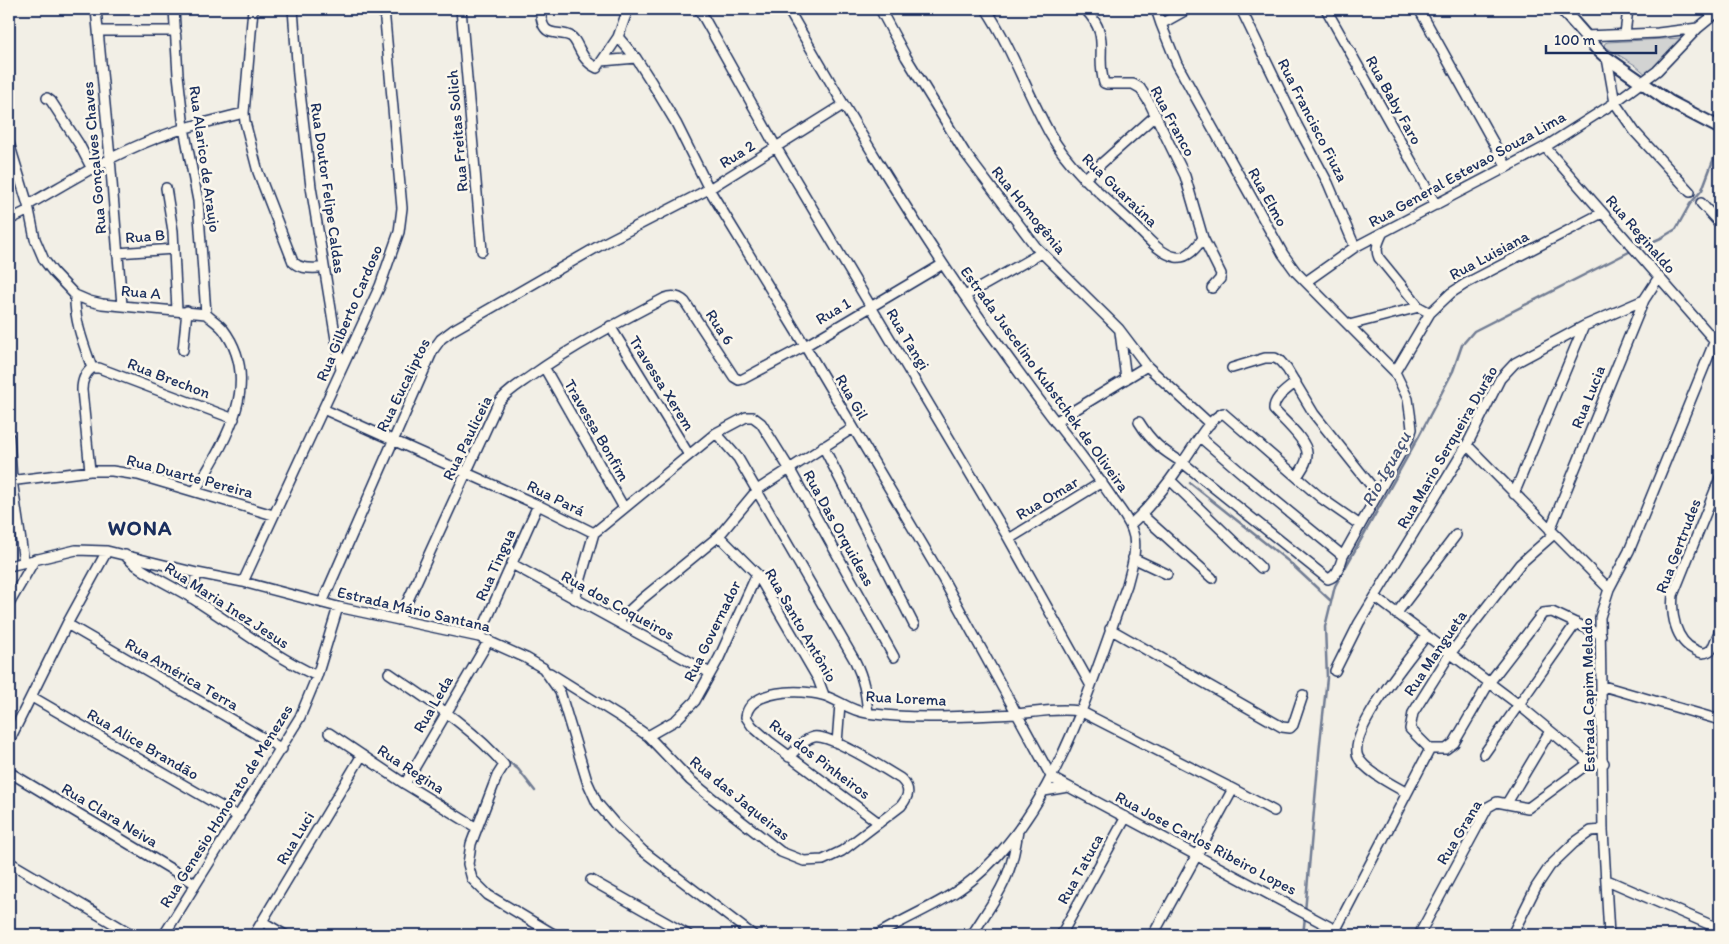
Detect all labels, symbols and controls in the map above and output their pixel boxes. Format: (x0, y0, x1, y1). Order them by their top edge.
scale bar (1546, 22, 1656, 54)
text: 100 m (1554, 31, 1596, 49)
street label: Rua Baby Faro (1362, 52, 1426, 148)
street label: Rua Francisco Fiuza (1274, 55, 1352, 185)
street label: Rua Freitas Solich (442, 69, 472, 193)
street label: Rua Gonçalves Chaves (78, 81, 110, 235)
street label: Rua Franco (1147, 82, 1199, 160)
street label: Rua Alarico de Araujo (185, 84, 225, 234)
street label: Rua Doutor Felipe Caldas (307, 101, 349, 275)
street label: Rua General Estevao Souza Lima (1365, 106, 1570, 231)
street label: Rua 2 (716, 135, 759, 172)
street label: Rua Guaraúna (1078, 149, 1162, 231)
street label: Rua Homogênia (988, 162, 1071, 258)
street label: Rua Elmo (1244, 164, 1292, 230)
street label: Rua Reginaldo (1602, 191, 1680, 277)
street label: Rua B (124, 225, 166, 247)
street label: Rua Luisiana (1446, 226, 1533, 284)
street label: Rua Gilberto Cardoso (312, 242, 386, 384)
street label: Estrada Juscelino Kubstchek de Oliveira (957, 262, 1134, 496)
street label: Rua A (120, 281, 162, 303)
street label: Rua 1 (812, 293, 854, 329)
street label: Rua Tangi (882, 305, 934, 373)
street label: Rua 6 (702, 306, 738, 348)
street label: Travessa Xerem (625, 332, 699, 434)
street label: Rua Eucaliptos (372, 335, 434, 435)
street label: Rua Brechon (125, 354, 213, 402)
street label: Rua Mario Serqueira Durão (1393, 362, 1501, 532)
street label: Rua Lucia (1567, 363, 1609, 431)
street label: Rua Gil (831, 371, 873, 424)
street label: Travessa Bonfim (560, 376, 634, 485)
street label: Rua Pauliceia (438, 392, 496, 483)
water label: Rio Iguaçu (1356, 428, 1416, 510)
street label: Rua Duarte Pereira (125, 450, 256, 502)
street label: Rua Das Orquideas (799, 467, 879, 589)
street label: Rua Omar (1012, 472, 1082, 524)
street label: Rua Pará (524, 476, 589, 520)
street label: Rua Gertrudes (1651, 496, 1705, 596)
district label: WONA (108, 515, 172, 540)
street label: Rua Tingua (471, 526, 519, 604)
street label: Rua Maria Inez Jesus (161, 558, 293, 652)
street label: Rua Santo Antônio (761, 565, 841, 685)
street label: Rua dos Coqueiros (558, 566, 678, 644)
street label: Rua Governador (679, 577, 745, 685)
street label: Estrada Mário Santana (335, 582, 493, 636)
street label: Rua Mangueta (1399, 606, 1471, 699)
street label: Estrada Capim Melado (1577, 618, 1599, 772)
street label: Rua América Terra (122, 634, 243, 715)
street label: Rua Leda (409, 671, 457, 736)
street label: Rua Lorema (865, 686, 947, 710)
street label: Rua Genesio Honorato de Menezes (155, 701, 297, 911)
street label: Rua Alice Brandão (84, 704, 202, 784)
street label: Rua dos Pinheiros (766, 715, 874, 803)
street label: Rua Regina (374, 740, 448, 798)
street label: Rua das Jaqueiras (686, 752, 794, 844)
street label: Rua Clara Neiva (58, 779, 162, 852)
street label: Rua Jose Carlos Ribeiro Lopes (1112, 787, 1300, 899)
street label: Rua Grana (1432, 795, 1486, 868)
street label: Rua Luci (272, 808, 318, 868)
street label: Rua Tatuca (1053, 830, 1107, 907)

